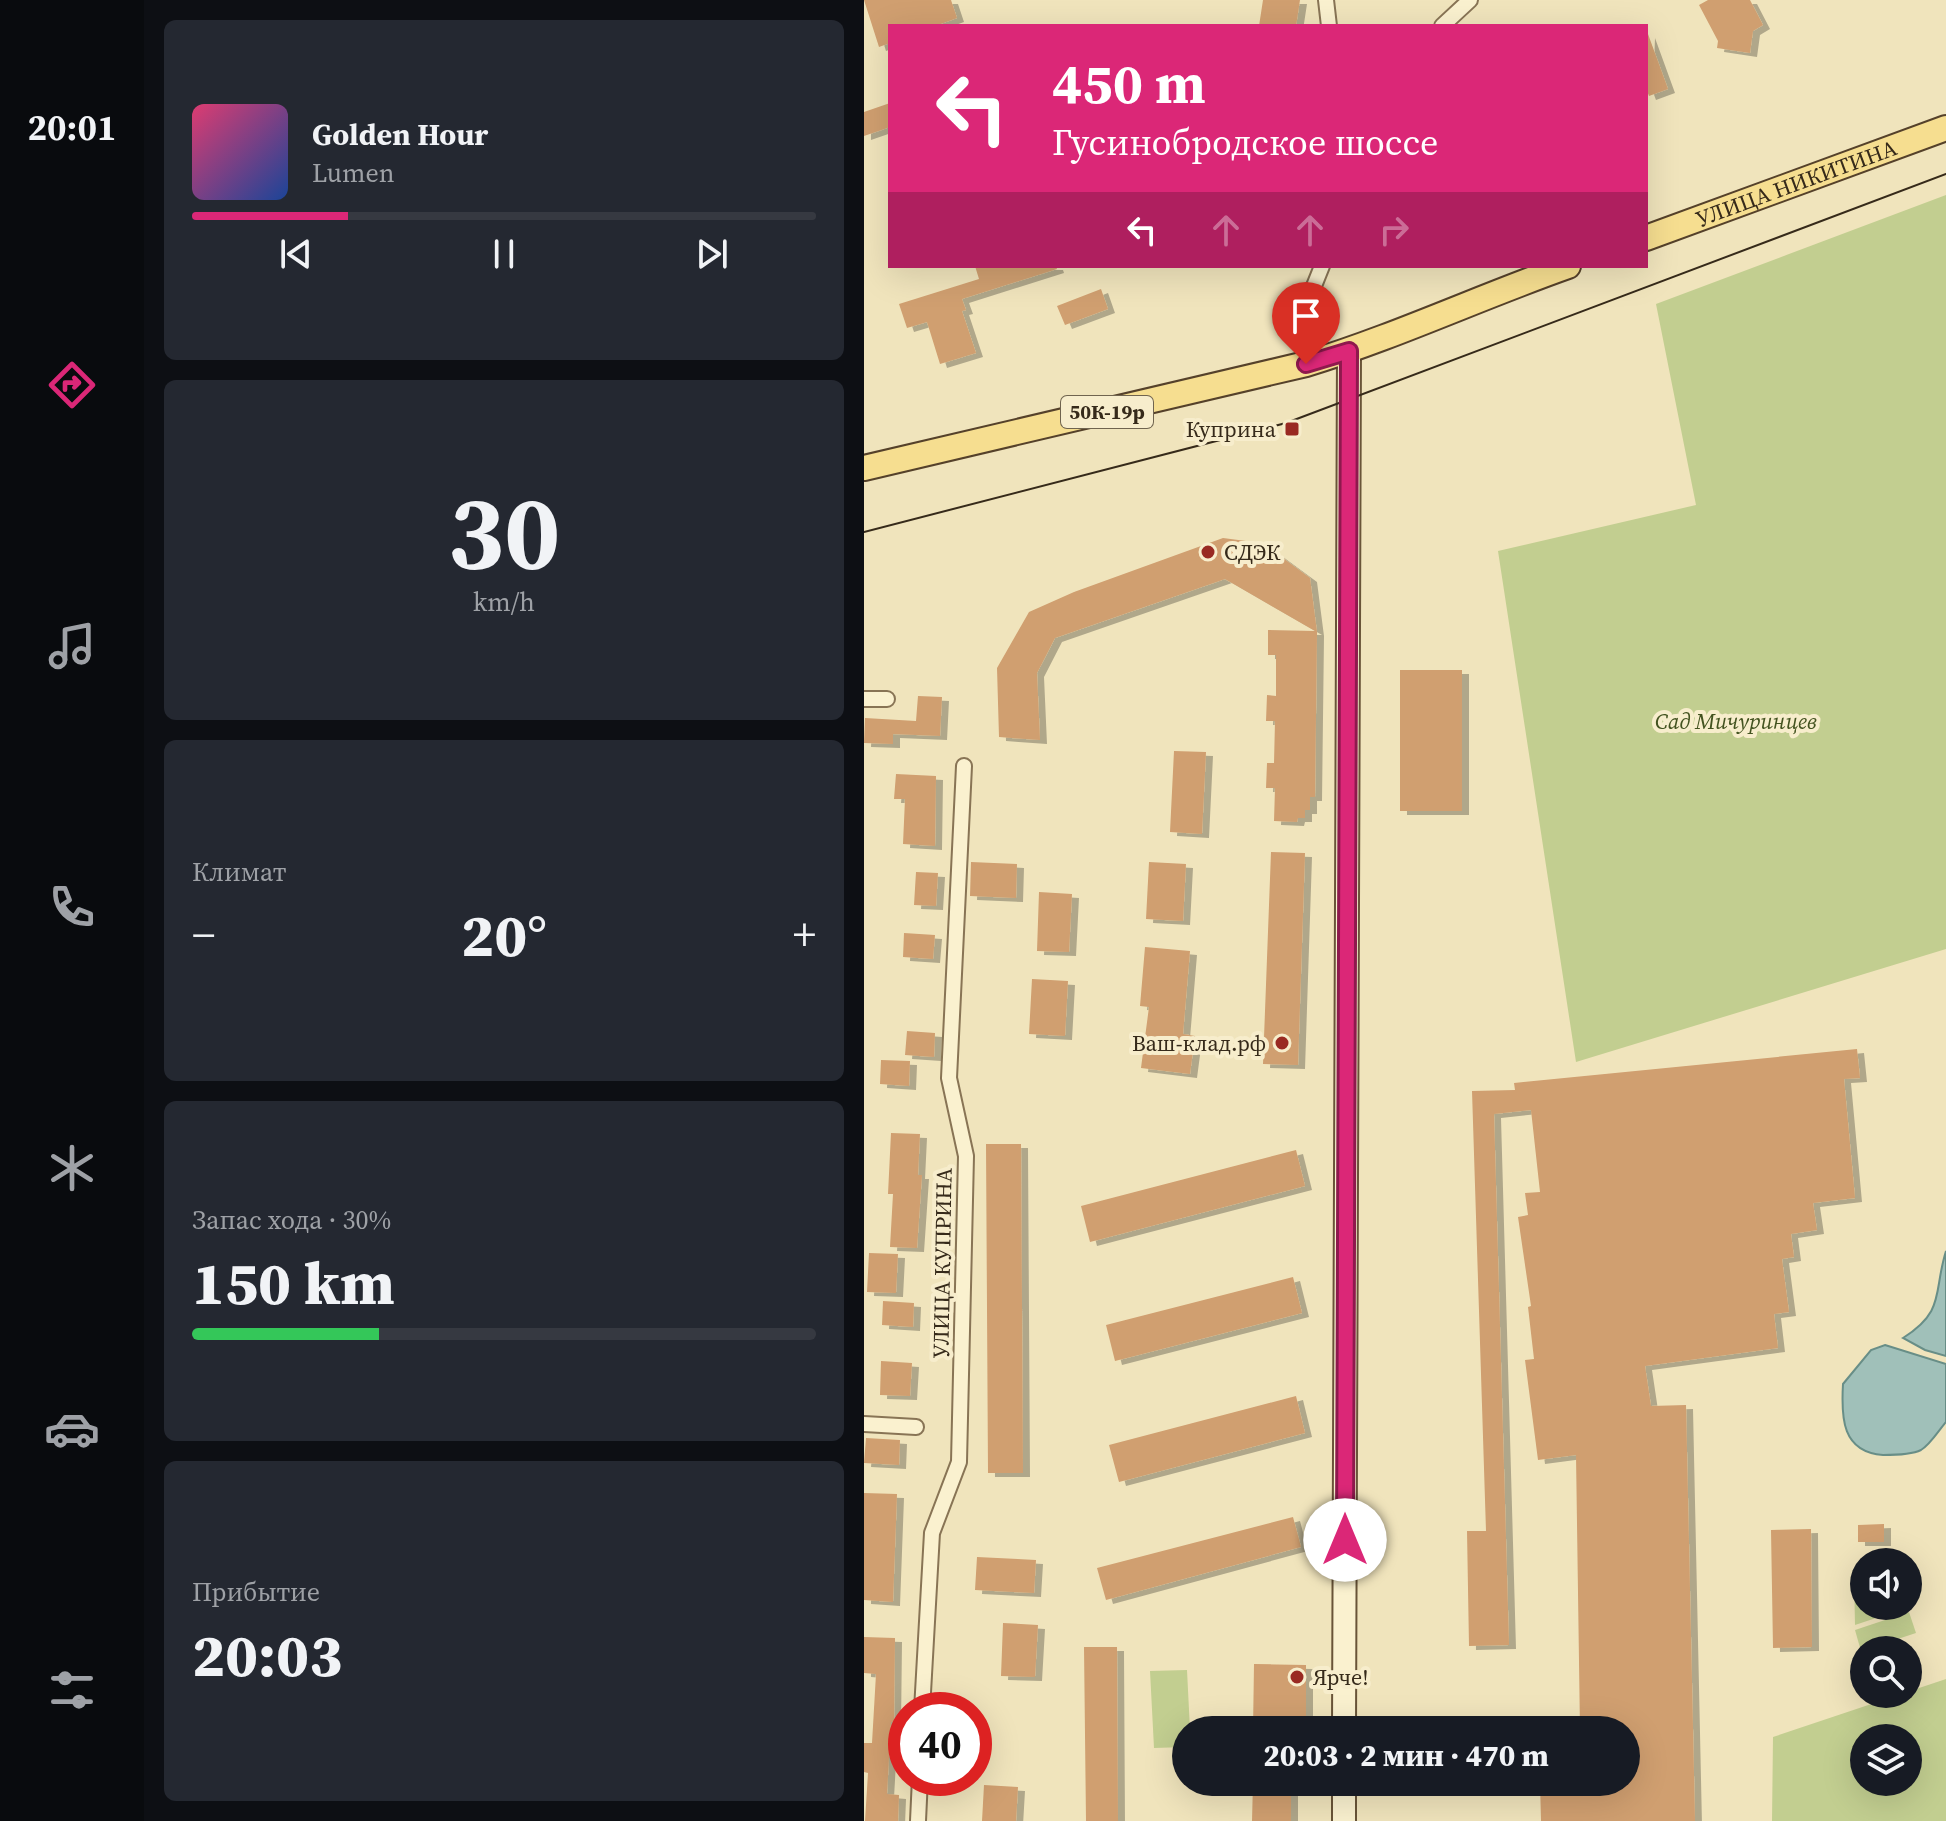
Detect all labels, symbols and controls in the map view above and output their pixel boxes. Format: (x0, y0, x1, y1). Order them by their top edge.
text: 450 m (1052, 45, 1206, 122)
icon: left (920, 56, 1024, 160)
text: 20:01 (28, 103, 116, 152)
text: Golden Hour (312, 114, 488, 155)
text: Гусинобродское шоссе (1052, 118, 1438, 167)
street label: УЛИЦА НИКИТИНА (1692, 132, 1901, 233)
text: Lumen (312, 155, 394, 191)
icon: left (1120, 208, 1164, 252)
icon: ahead (1204, 208, 1248, 252)
icon: ahead (1288, 208, 1332, 252)
icon: right (1372, 208, 1416, 252)
icon: previous (274, 232, 318, 276)
icon: pause (482, 232, 526, 276)
icon: next (690, 232, 734, 276)
pin (1272, 282, 1340, 364)
icon: arrive (1284, 294, 1328, 338)
icon: directions (44, 357, 100, 413)
road number: 50К-19р (1061, 396, 1153, 428)
place label: Куприна (1186, 414, 1277, 444)
marker: Куприна (1283, 420, 1301, 438)
text: 30 (448, 460, 560, 603)
place label: СДЭК (1224, 537, 1281, 567)
marker: СДЭК (1199, 543, 1217, 561)
text: km/h (473, 584, 535, 620)
icon: music (44, 618, 100, 674)
park label: Сад Мичуринцев (1655, 706, 1817, 736)
text: Климат (192, 854, 286, 890)
icon: phone (44, 879, 100, 935)
text: 20° (461, 894, 547, 976)
text: − (192, 904, 215, 965)
text: + (793, 904, 816, 965)
place label: Ваш-клад.рф (1132, 1028, 1266, 1058)
marker: Ваш-клад.рф (1273, 1034, 1291, 1052)
icon: climate (44, 1140, 100, 1196)
street label: УЛИЦА КУПРИНА (925, 1167, 959, 1359)
text: Запас хода · 30% (192, 1202, 391, 1238)
text: 150 km (192, 1242, 395, 1324)
icon: car (44, 1401, 100, 1457)
position arrow (1303, 1498, 1387, 1582)
map controls (1850, 1548, 1922, 1796)
button: sound (1850, 1548, 1922, 1620)
text: Прибытие (192, 1574, 320, 1610)
text: 20:03 (192, 1614, 342, 1696)
button: search (1850, 1636, 1922, 1708)
icon: filters (44, 1662, 100, 1718)
place label: Ярче! (1313, 1662, 1369, 1692)
marker: Ярче! (1288, 1668, 1306, 1686)
speed limit sign: 40 (888, 1692, 992, 1796)
button: layers (1850, 1724, 1922, 1796)
text: 20:03 · 2 мин · 470 m (1263, 1735, 1549, 1776)

